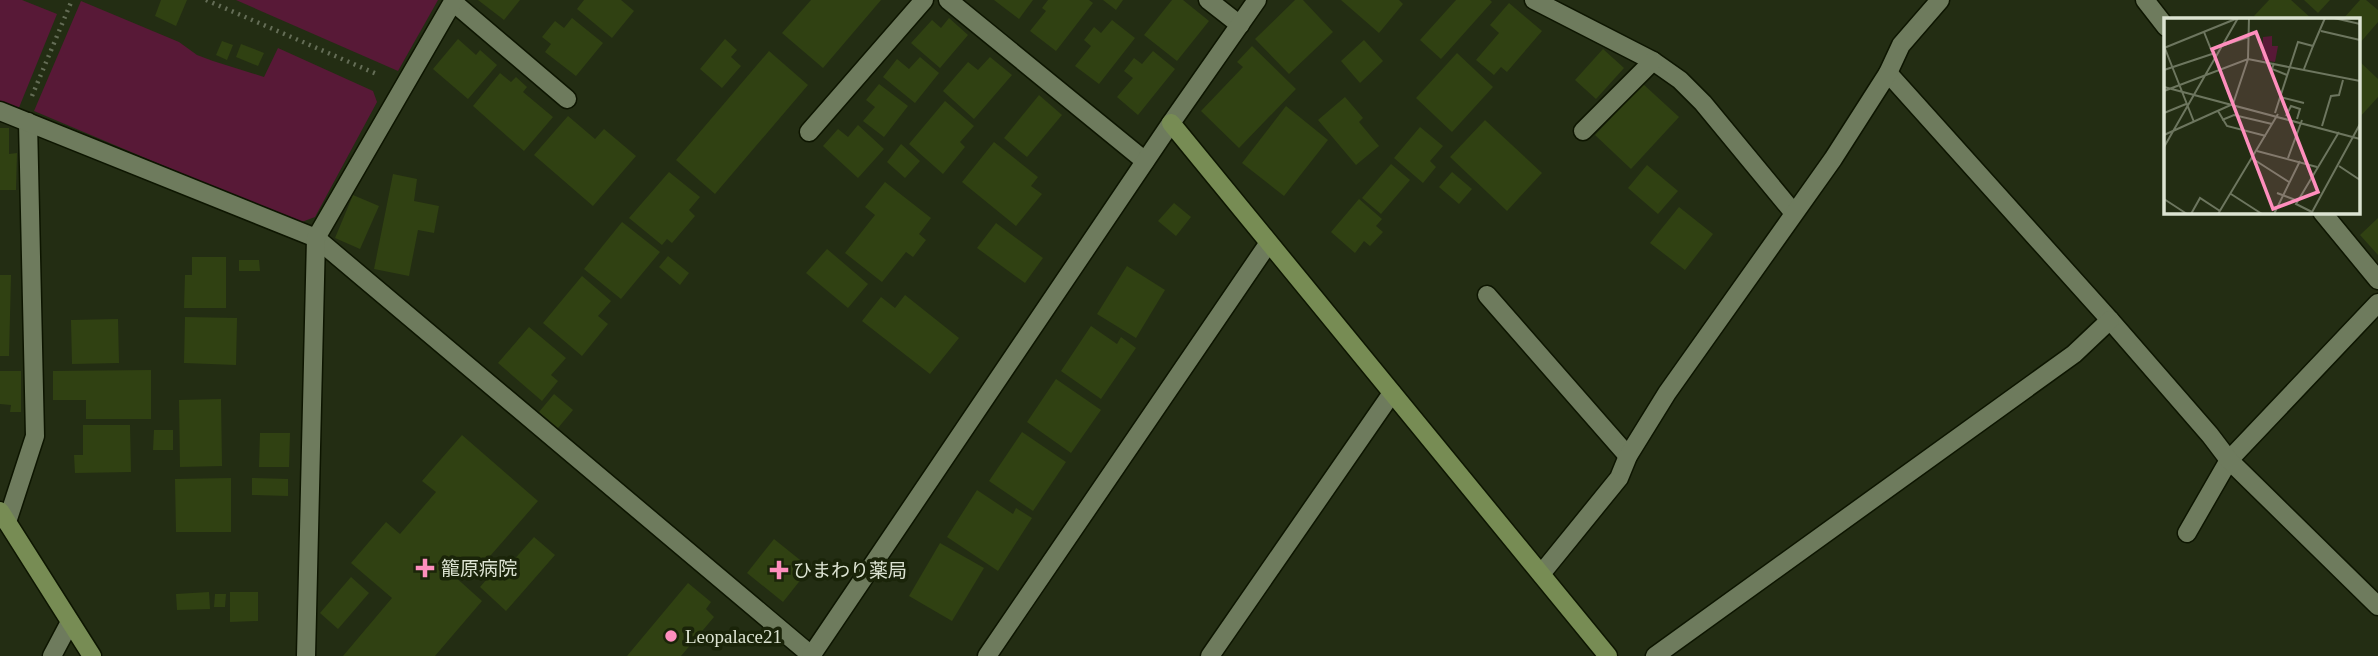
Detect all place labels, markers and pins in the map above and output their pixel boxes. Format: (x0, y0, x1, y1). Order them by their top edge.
marker: 籠原病院 (415, 558, 435, 578)
place label: 籠原病院 (441, 558, 517, 579)
place label: ひまわり薬局 (793, 560, 907, 581)
marker: ひまわり薬局 (771, 562, 787, 578)
place label: Leopalace21 (685, 626, 782, 647)
marker: Leopalace21 (663, 628, 679, 644)

